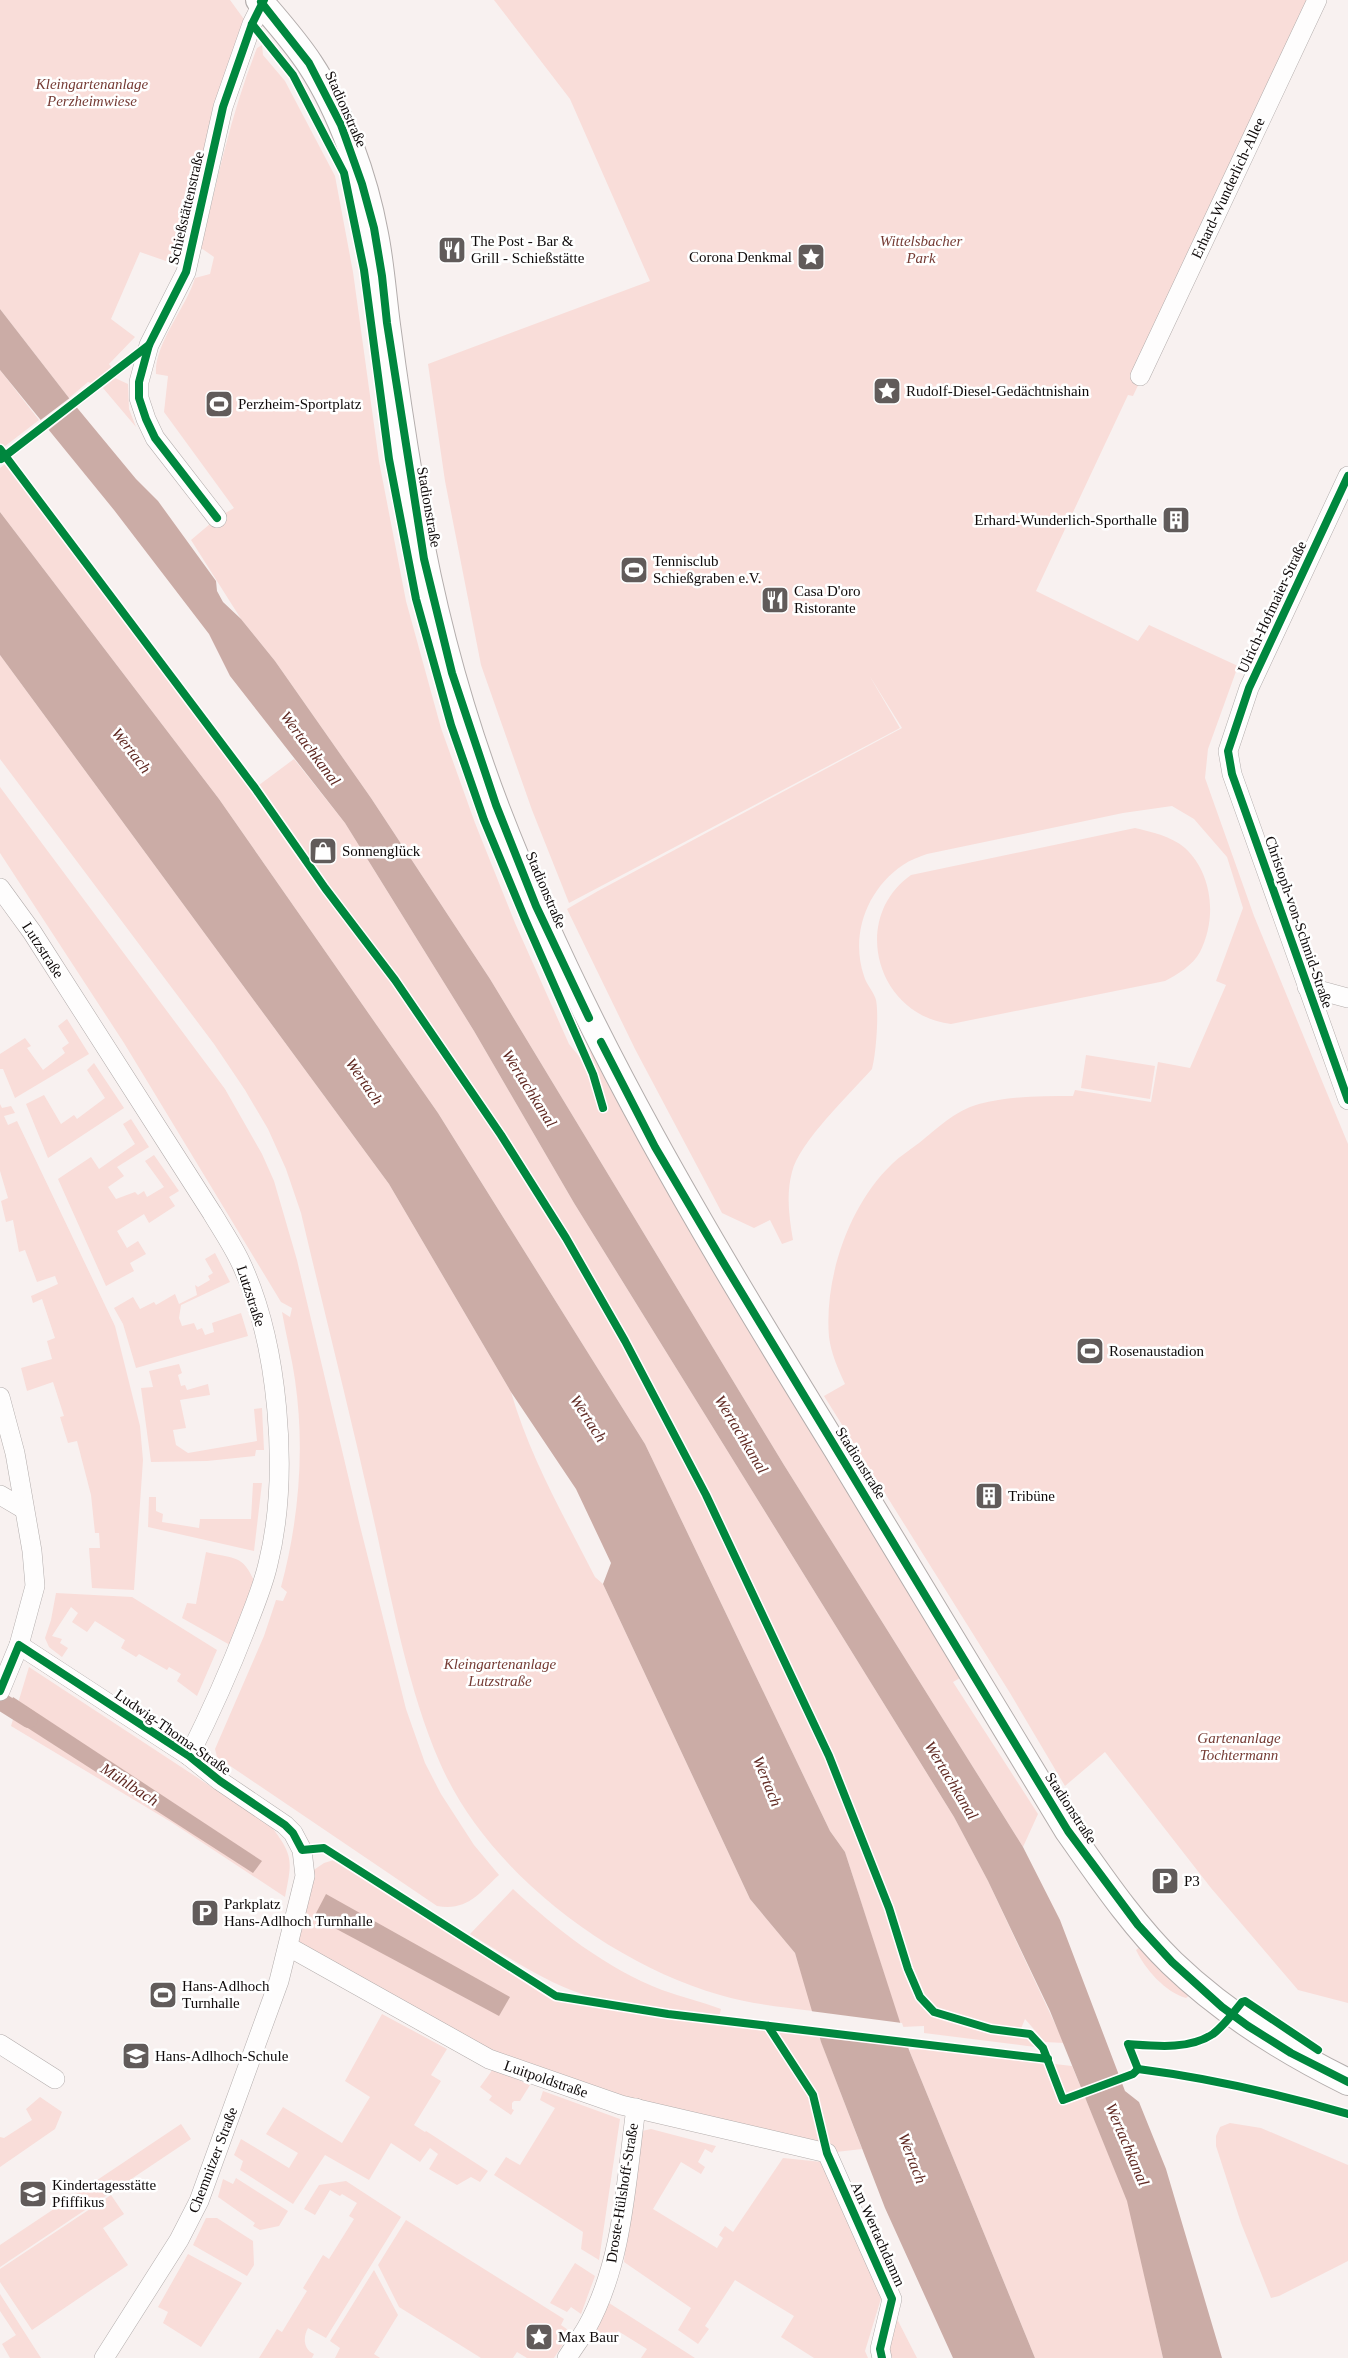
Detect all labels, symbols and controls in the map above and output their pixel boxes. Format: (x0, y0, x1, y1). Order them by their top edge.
street label: Stadionstraße (322, 68, 370, 150)
park label: Kleingartenanlage Perzheimwiese (35, 76, 149, 109)
street label: Erhard-Wunderlich-Allee (1188, 115, 1268, 261)
street label: Schießstättenstraße (165, 149, 207, 266)
place label: The Post - Bar & Grill - Schießstätte (471, 233, 585, 266)
park label: Wittelsbacher Park (880, 233, 962, 266)
restaurant icon: The Post - Bar & Grill - Schießstätte (437, 235, 467, 265)
place icon: Corona Denkmal (796, 242, 826, 272)
place label: Corona Denkmal (689, 249, 792, 265)
place icon: Rudolf-Diesel-Gedächtnishain (872, 376, 902, 406)
place label: Rudolf-Diesel-Gedächtnishain (906, 383, 1090, 399)
sports icon: Perzheim-Sportplatz (204, 389, 234, 419)
place label: Perzheim-Sportplatz (238, 396, 362, 412)
street label: Stadionstraße (414, 465, 444, 549)
building icon: Erhard-Wunderlich-Sporthalle (1161, 505, 1191, 535)
place label: Erhard-Wunderlich-Sporthalle (974, 512, 1157, 528)
street label: Ulrich-Hofmaier-Straße (1234, 538, 1310, 676)
place label: Tennisclub Schießgraben e.V. (653, 553, 761, 586)
sports icon: Tennisclub Schießgraben e.V. (619, 555, 649, 585)
place label: Casa D'oro Ristorante (794, 583, 860, 616)
restaurant icon: Casa D'oro Ristorante (760, 585, 790, 615)
water label: Wertachkanal (277, 708, 344, 789)
water label: Wertach (109, 724, 155, 776)
street label: Christoph-von-Schmid-Straße (1262, 834, 1336, 1010)
shop icon: Sonnenglück (308, 836, 338, 866)
place label: Sonnenglück (342, 843, 421, 859)
street label: Stadionstraße (523, 849, 569, 931)
street label: Lutzstraße (19, 919, 67, 981)
water label: Wertachkanal (499, 1046, 560, 1131)
water label: Wertach (343, 1055, 387, 1108)
street label: Lutzstraße (234, 1263, 268, 1329)
sports icon: Rosenaustadion (1075, 1336, 1105, 1366)
place label: Rosenaustadion (1109, 1343, 1204, 1359)
water label: Wertach (567, 1392, 610, 1445)
water label: Wertachkanal (712, 1392, 772, 1477)
street label: Stadionstraße (833, 1424, 890, 1502)
building icon: Tribüne (974, 1481, 1004, 1511)
place label: Tribüne (1008, 1488, 1055, 1504)
park label: Kleingartenanlage Lutzstraße (443, 1656, 557, 1689)
street label: Ludwig-Thoma-Straße (112, 1686, 234, 1778)
park label: Gartenanlage Tochtermann (1197, 1730, 1281, 1763)
water label: Wertachkanal (922, 1738, 982, 1823)
water label: Wertach (750, 1754, 785, 1809)
water label: Mühlbach (97, 1759, 162, 1809)
street label: Stadionstraße (1042, 1769, 1100, 1847)
parking icon: P3 (1150, 1866, 1180, 1896)
place label: P3 (1184, 1873, 1200, 1889)
place label: Parkplatz Hans-Adlhoch Turnhalle (224, 1896, 373, 1929)
parking icon: Parkplatz Hans-Adlhoch Turnhalle (190, 1898, 220, 1928)
place label: Hans-Adlhoch Turnhalle (182, 1978, 270, 2011)
sports icon: Hans-Adlhoch Turnhalle (148, 1980, 178, 2010)
school or university icon: Hans-Adlhoch-Schule (121, 2041, 151, 2071)
place label: Hans-Adlhoch-Schule (155, 2048, 289, 2064)
street label: Luitpoldstraße (502, 2057, 590, 2101)
water label: Wertachkanal (1102, 2100, 1153, 2189)
street label: Chemnitzer Straße (185, 2105, 241, 2215)
street label: Droste-Hülshoff-Straße (603, 2122, 641, 2264)
water label: Wertach (895, 2131, 930, 2186)
place label: Kindertagesstätte Pfiffikus (52, 2177, 156, 2210)
school or university icon: Kindertagesstätte Pfiffikus (18, 2179, 48, 2209)
street label: Am Wertachdamm (848, 2179, 908, 2289)
place icon: Max Baur (524, 2322, 554, 2352)
place label: Max Baur (558, 2329, 618, 2345)

